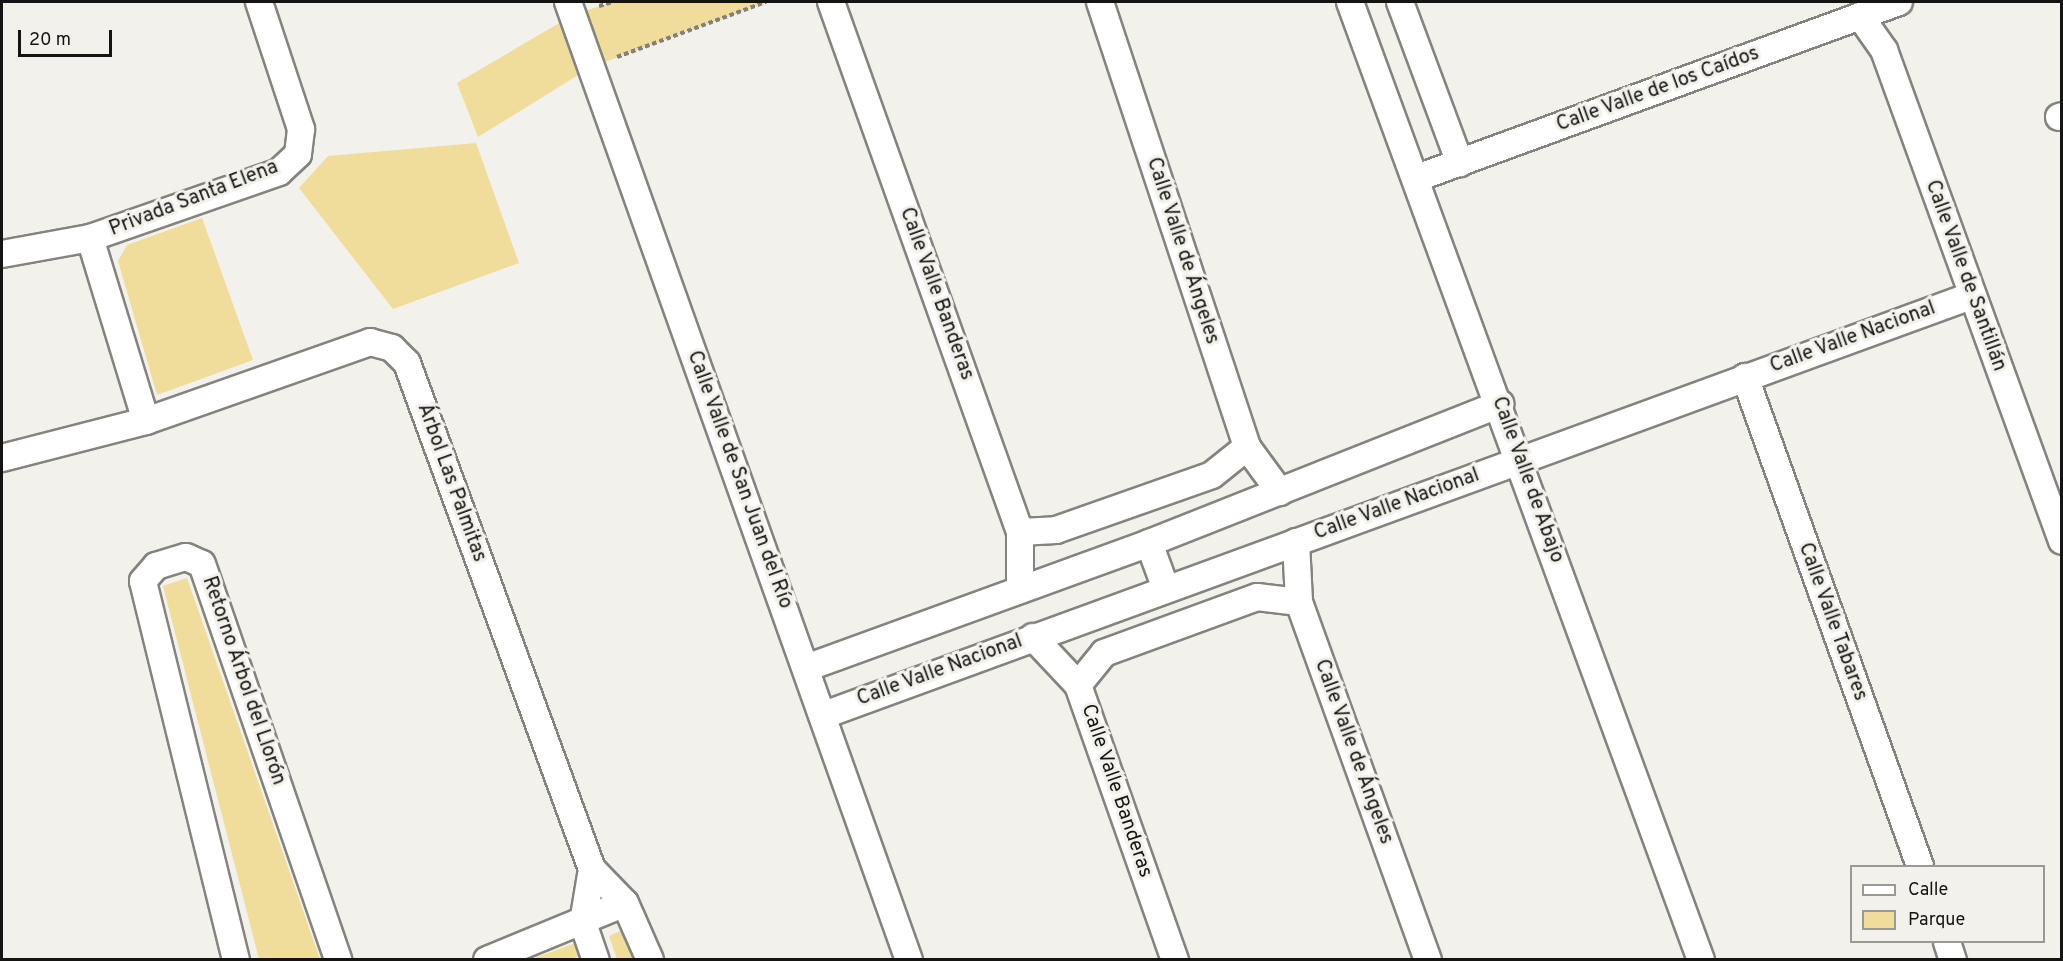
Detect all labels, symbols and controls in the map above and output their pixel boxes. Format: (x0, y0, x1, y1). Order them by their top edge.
scale bar (21, 18, 116, 56)
text: 20 m (29, 29, 71, 52)
street label: Calle Valle de los Caídos (1553, 42, 1763, 138)
street label: Calle Valle de Ángeles (1140, 154, 1224, 348)
street label: Privada Santa Elena (106, 156, 282, 242)
street label: Calle Valle de Santillán (1919, 177, 2011, 375)
street label: Calle Valle Banderas (893, 204, 979, 384)
street label: Calle Valle Nacional (1767, 297, 1939, 379)
street label: Calle Valle de San Juan del Río (681, 347, 797, 613)
street label: Calle Valle de Abajo (1486, 393, 1568, 567)
street label: Árbol Las Palmitas (411, 400, 491, 566)
street label: Calle Valle Nacional (1311, 464, 1483, 546)
street label: Calle Valle Tabares (1792, 539, 1872, 705)
street label: Retorno Árbol del Llorón (196, 573, 290, 789)
street label: Calle Valle Nacional (854, 630, 1026, 712)
street label: Calle Valle de Ángeles (1308, 656, 1398, 848)
street label: Calle Valle Banderas (1075, 701, 1157, 881)
legend (1850, 865, 2045, 943)
text: Calle (1908, 879, 1948, 902)
text: Parque (1908, 909, 1965, 932)

